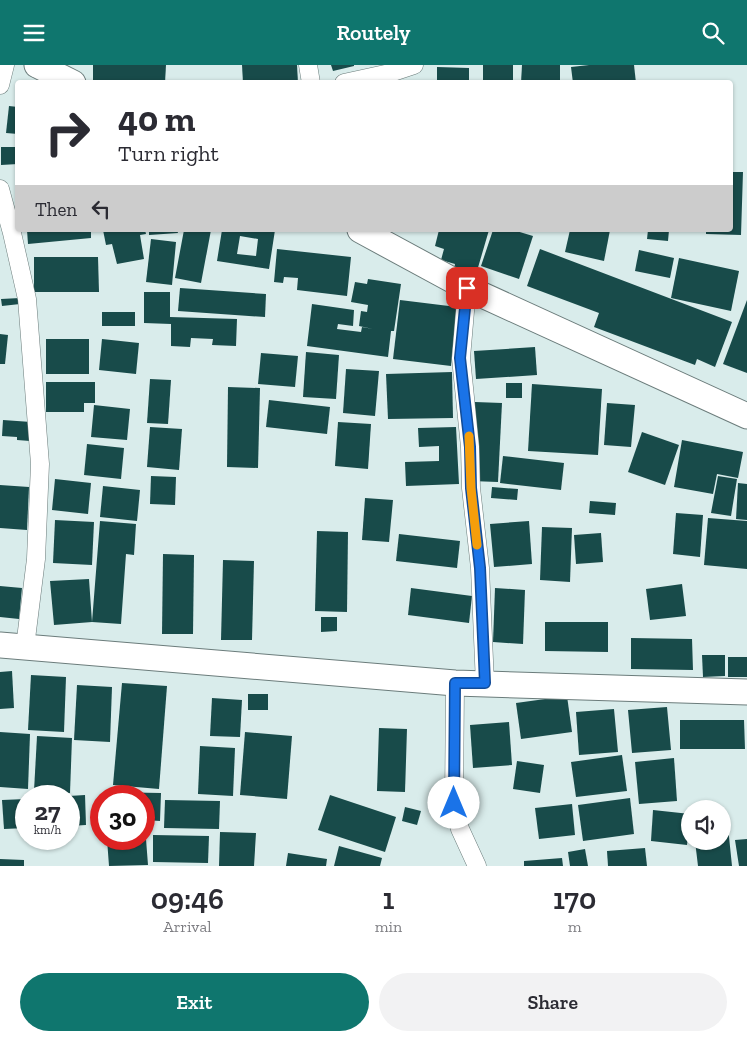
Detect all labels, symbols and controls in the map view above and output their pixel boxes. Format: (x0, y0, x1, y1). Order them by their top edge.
icon: menu (20, 19, 48, 47)
text: Routely (336, 19, 411, 46)
icon: search (699, 19, 727, 47)
text: 40 m (118, 98, 195, 140)
icon: right (35, 100, 100, 165)
text: Turn right (118, 140, 219, 167)
icon: left (87, 195, 115, 223)
text: Then (35, 198, 77, 221)
pin (446, 267, 488, 309)
icon: arrive (453, 274, 481, 302)
position arrow (427, 776, 479, 828)
speed limit sign: 30 (90, 785, 155, 850)
text: 27 (35, 796, 60, 826)
map controls (681, 800, 731, 850)
button: sound (681, 800, 731, 850)
text: km/h (34, 823, 61, 837)
text: 09:46 (151, 881, 224, 917)
text: 1 (383, 881, 394, 917)
text: 170 (553, 881, 596, 917)
text: Arrival (163, 917, 211, 936)
text: min (375, 917, 402, 936)
text: m (568, 917, 582, 936)
button: Exit (20, 973, 369, 1031)
button: Share (379, 973, 727, 1031)

